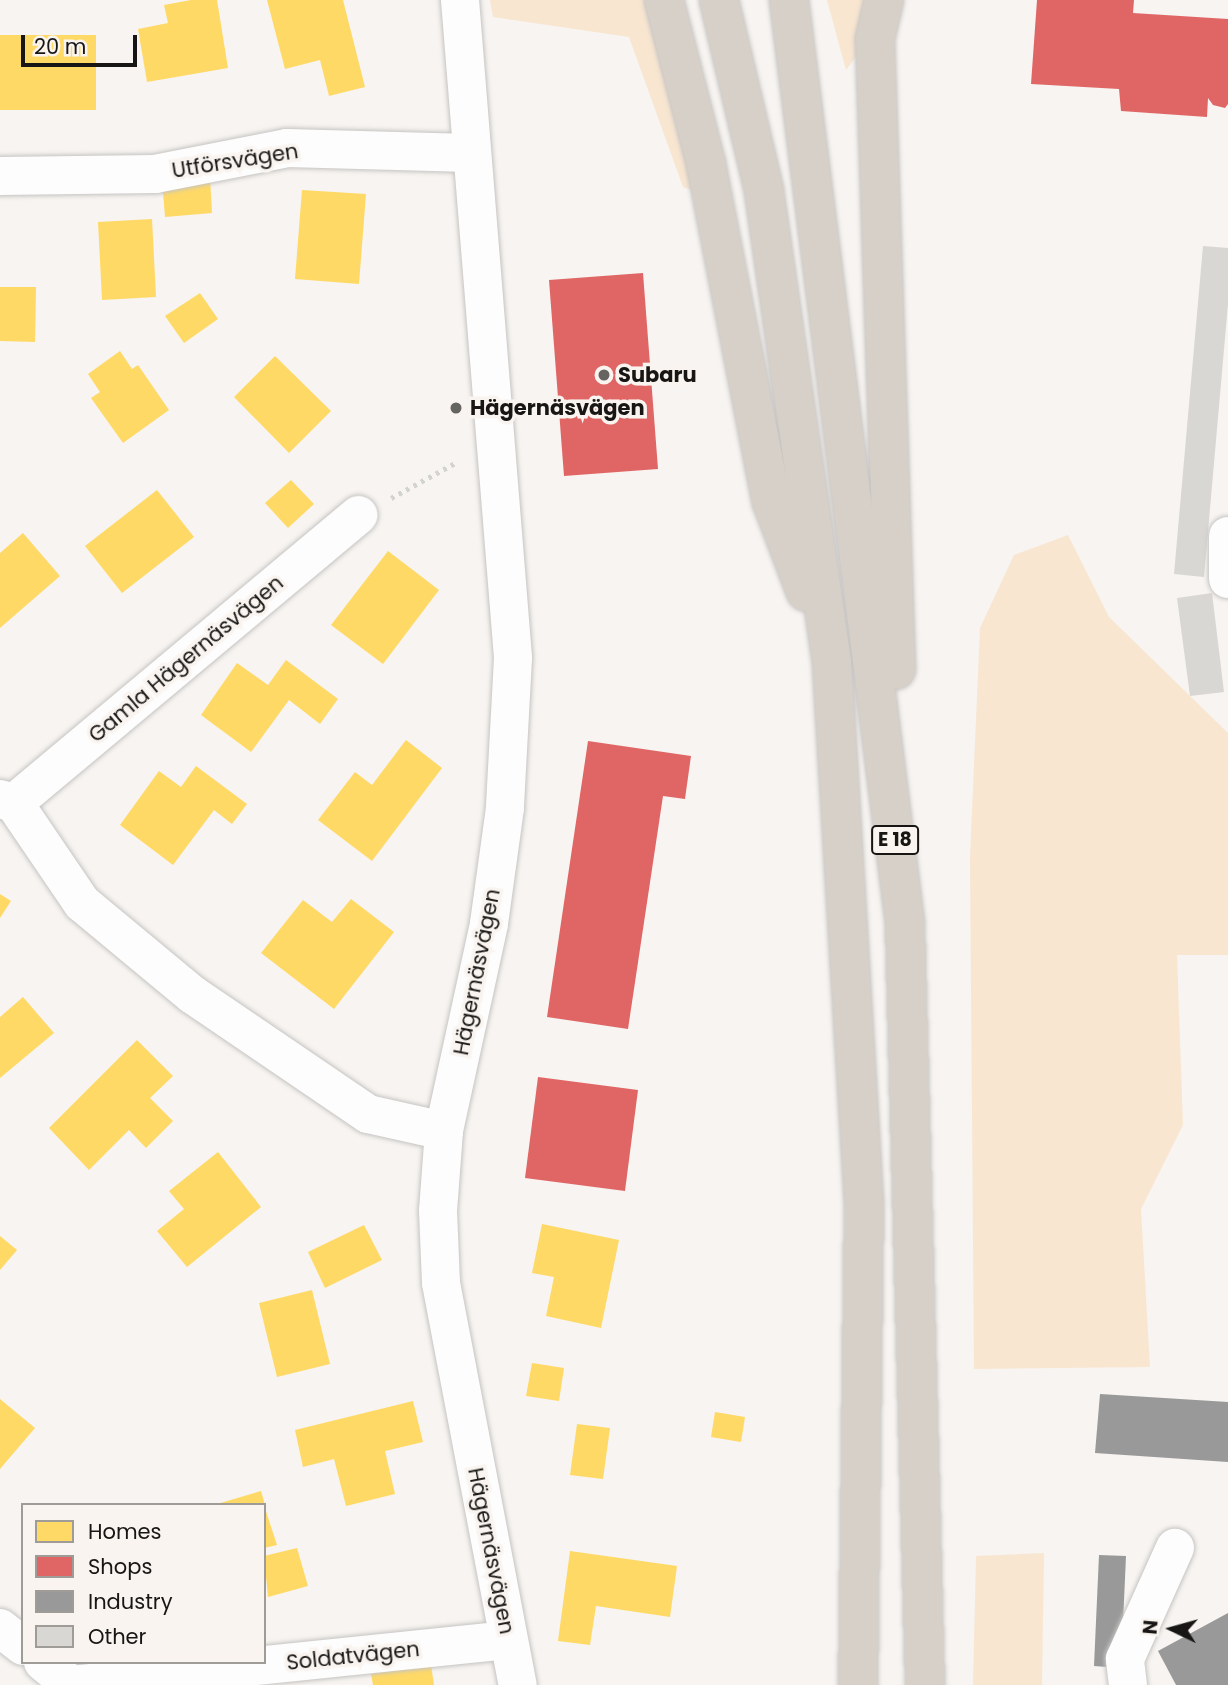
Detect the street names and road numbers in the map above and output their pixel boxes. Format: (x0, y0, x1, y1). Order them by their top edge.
street label: Utförsvägen (170, 139, 300, 183)
street label: Gamla Hägernäsvägen (84, 570, 288, 748)
road number: E 18 (870, 824, 920, 856)
street label: Hägernäsvägen (449, 887, 505, 1057)
street label: Hägernäsvägen (463, 1466, 519, 1636)
street label: Soldatvägen (285, 1636, 421, 1676)

